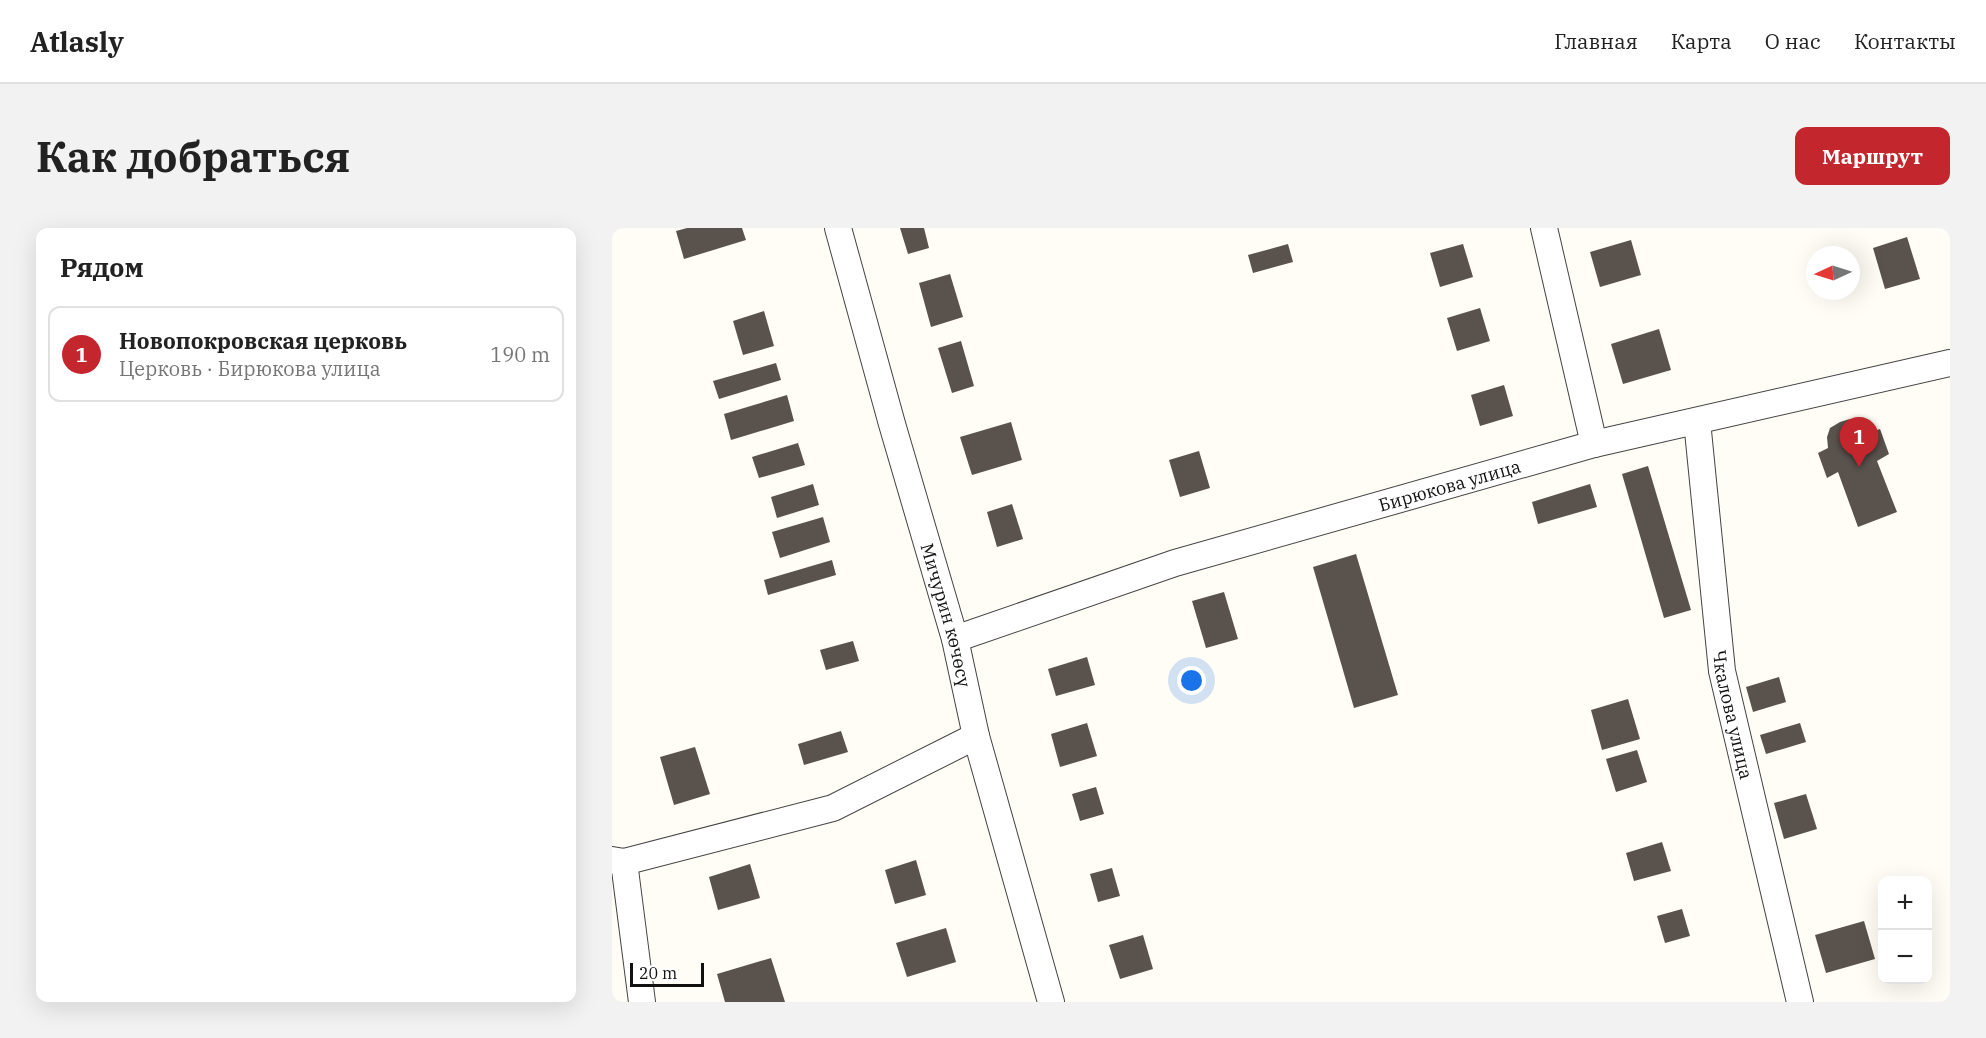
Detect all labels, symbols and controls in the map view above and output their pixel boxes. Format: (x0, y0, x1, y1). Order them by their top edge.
text: Atlasly (30, 23, 124, 60)
text: Главная (1554, 27, 1638, 55)
text: Карта (1671, 27, 1732, 55)
text: О нас (1765, 27, 1821, 55)
text: Контакты (1854, 27, 1956, 55)
button: Маршрут (1795, 127, 1950, 185)
text: Как добраться (36, 129, 350, 184)
north arrow (1806, 246, 1860, 300)
text: Рядом (60, 250, 144, 284)
text: Новопокровская церковь (119, 326, 407, 355)
text: 1 (76, 341, 88, 368)
text: 190 m (490, 341, 550, 368)
text: Церковь · Бирюкова улица (119, 355, 381, 382)
pin: 1 (1840, 418, 1878, 467)
street label: Бирюкова улица (1376, 454, 1523, 516)
street label: Мичурин көчөсү (916, 540, 977, 689)
street label: Чкалова улица (1708, 649, 1759, 782)
your location (1177, 666, 1206, 695)
map controls (1878, 876, 1932, 984)
button: + (1878, 876, 1932, 930)
button: − (1878, 930, 1932, 984)
scale bar (630, 960, 704, 988)
text: 20 m (639, 963, 677, 983)

